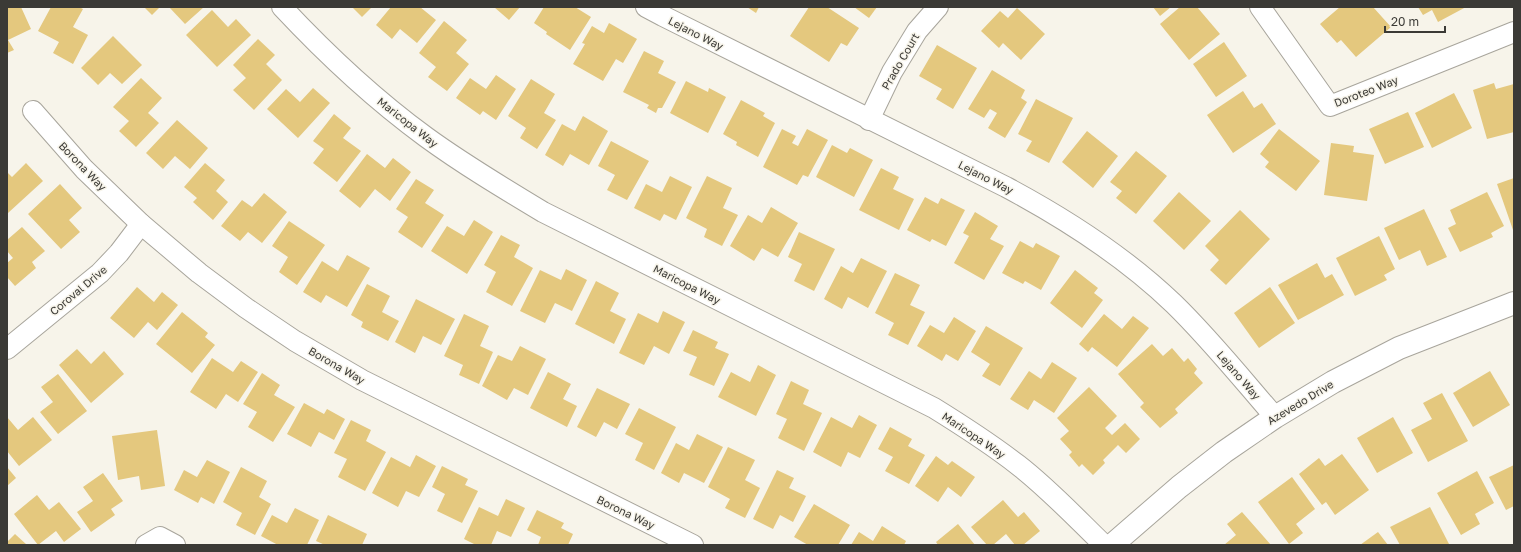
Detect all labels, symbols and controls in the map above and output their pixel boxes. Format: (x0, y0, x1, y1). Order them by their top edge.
scale bar (1385, 8, 1445, 34)
street label: Lejano Way (666, 14, 726, 52)
text: 20 m (1391, 14, 1419, 29)
street label: Prado Court (879, 30, 921, 92)
street label: Doroteo Way (1332, 73, 1400, 109)
street label: Maricopa Way (375, 94, 441, 150)
street label: Borona Way (57, 139, 109, 193)
street label: Lejano Way (956, 158, 1016, 196)
street label: Coroval Drive (47, 262, 109, 318)
street label: Maricopa Way (651, 262, 723, 306)
street label: Borona Way (307, 344, 367, 386)
street label: Lejano Way (1214, 348, 1264, 402)
street label: Azevedo Drive (1265, 377, 1335, 427)
street label: Maricopa Way (940, 409, 1008, 461)
street label: Borona Way (595, 492, 657, 532)

